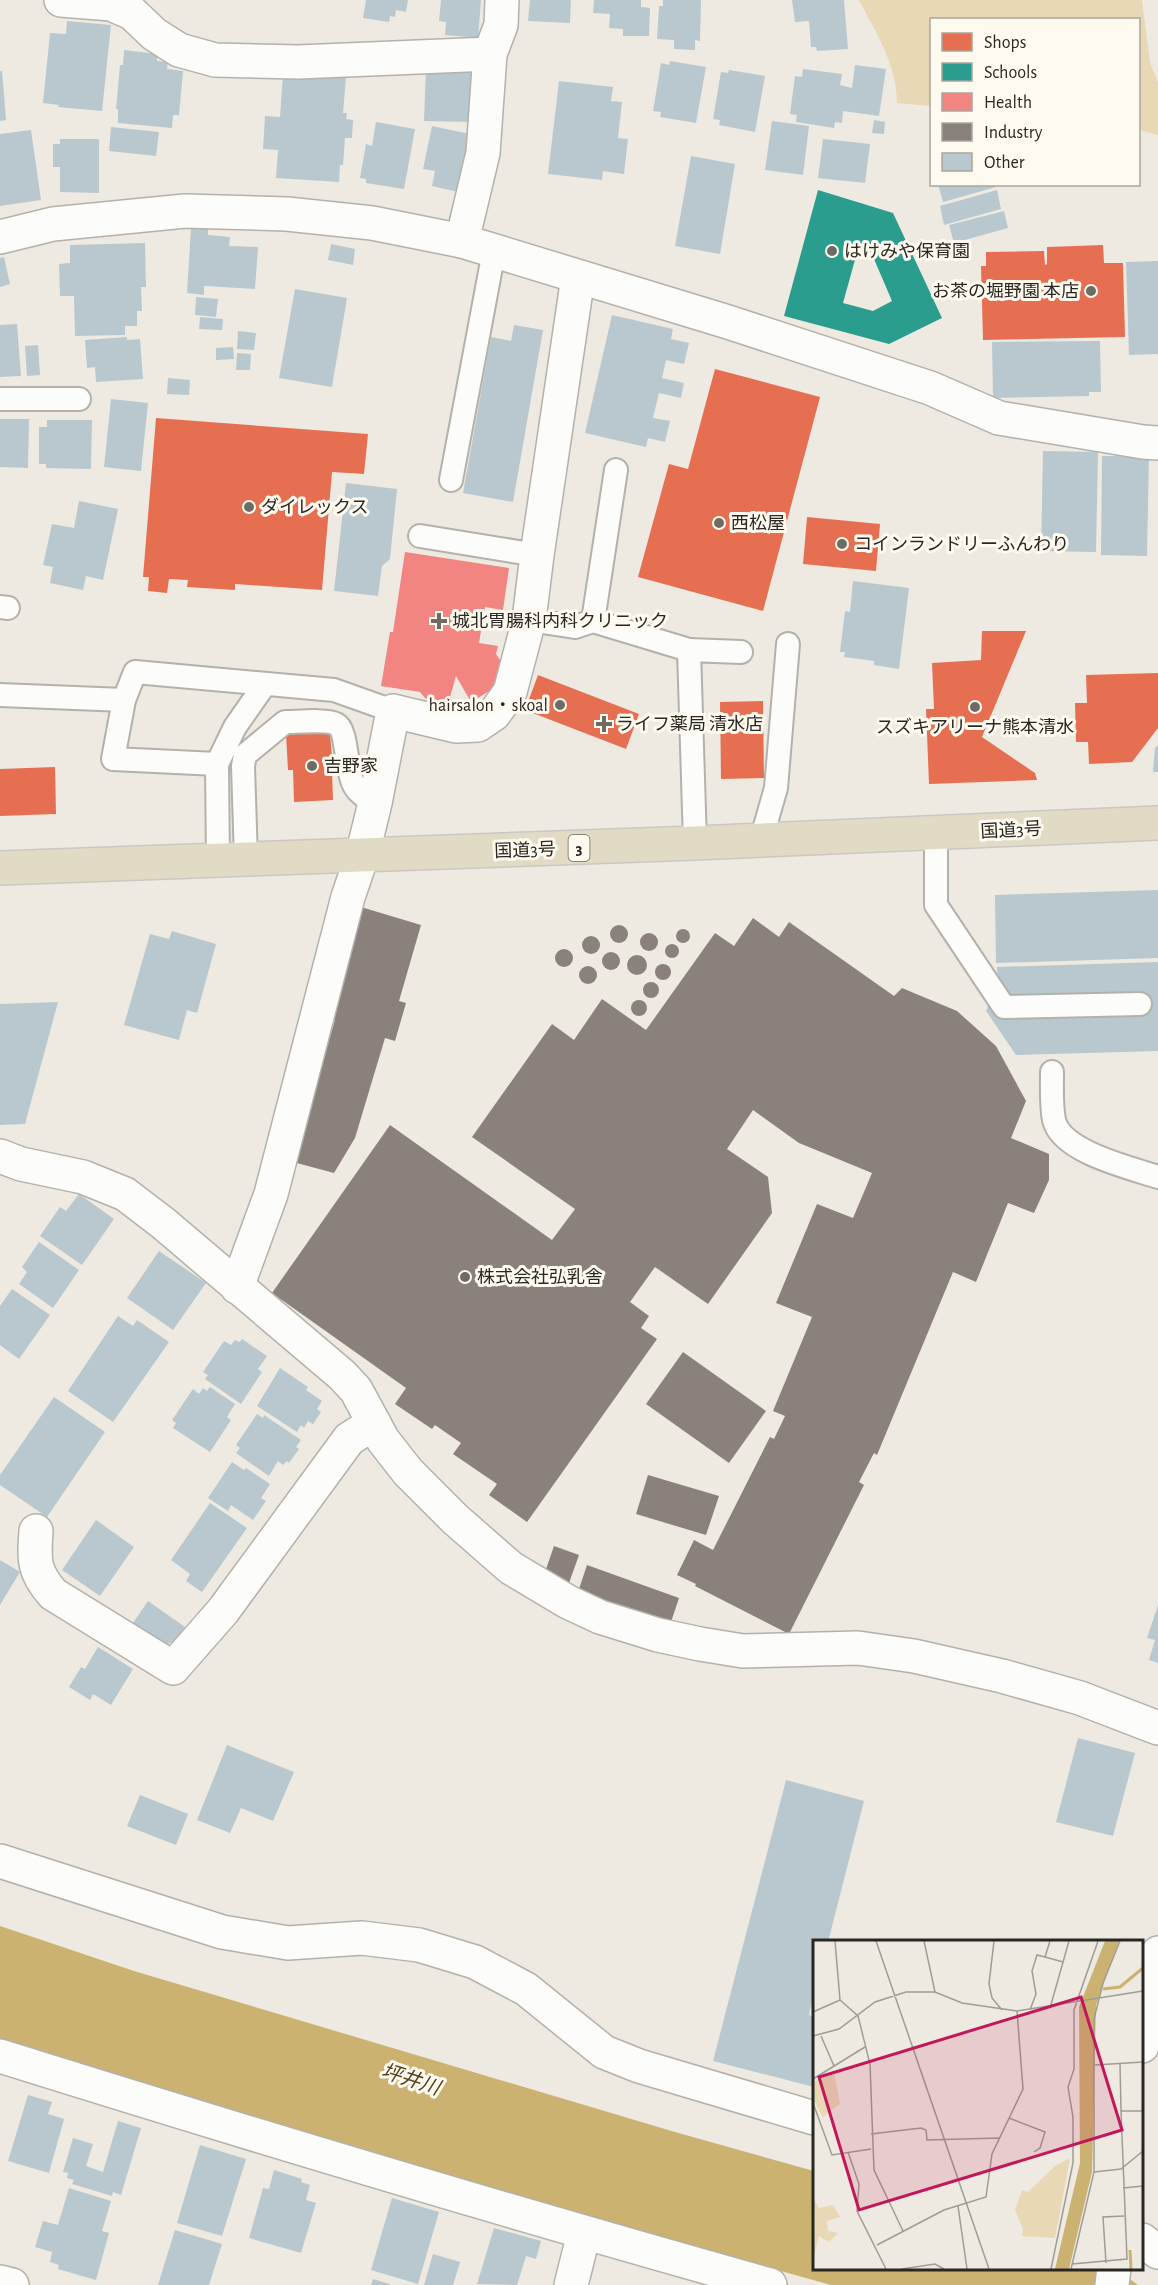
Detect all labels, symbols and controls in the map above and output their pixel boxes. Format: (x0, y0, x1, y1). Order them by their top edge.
legend (930, 18, 1140, 186)
text: Shops (984, 34, 1026, 52)
text: Schools (984, 64, 1037, 82)
text: Health (984, 94, 1032, 112)
text: Industry (984, 124, 1043, 142)
text: Other (984, 154, 1025, 172)
place label: はけみや保育園 (844, 242, 970, 261)
marker: はけみや保育園 (825, 244, 839, 258)
place label: お茶の堀野園 本店 (932, 282, 1079, 301)
marker: お茶の堀野園 本店 (1084, 284, 1098, 298)
place label: ダイレックス (261, 497, 368, 517)
marker: ダイレックス (242, 500, 256, 514)
place label: 西松屋 (731, 514, 785, 533)
marker: 西松屋 (712, 516, 726, 530)
place label: コインランドリーふんわり (854, 535, 1069, 554)
marker: コインランドリーふんわり (835, 537, 849, 551)
place label: 城北胃腸科内科クリニック (452, 611, 668, 631)
marker: 城北胃腸科内科クリニック (430, 612, 448, 630)
place label: hairsalon・skoal (429, 697, 548, 715)
marker: hairsalon・skoal (553, 698, 567, 712)
marker: スズキアリーナ熊本清水 (968, 700, 982, 714)
place label: ライフ薬局 清水店 (616, 715, 763, 734)
marker: ライフ薬局 清水店 (597, 717, 611, 731)
place label: スズキアリーナ熊本清水 (876, 717, 1074, 737)
place label: 吉野家 (324, 757, 378, 776)
marker: 吉野家 (305, 759, 319, 773)
street label: 国道3号 (980, 818, 1042, 842)
road number: 3 (568, 835, 590, 861)
street label: 国道3号 (494, 839, 556, 861)
place label: 株式会社弘乳舎 (477, 1267, 603, 1287)
marker: 株式会社弘乳舎 (458, 1270, 472, 1284)
inset map (813, 1940, 1143, 2270)
water label: 坪井川 (379, 2060, 445, 2099)

